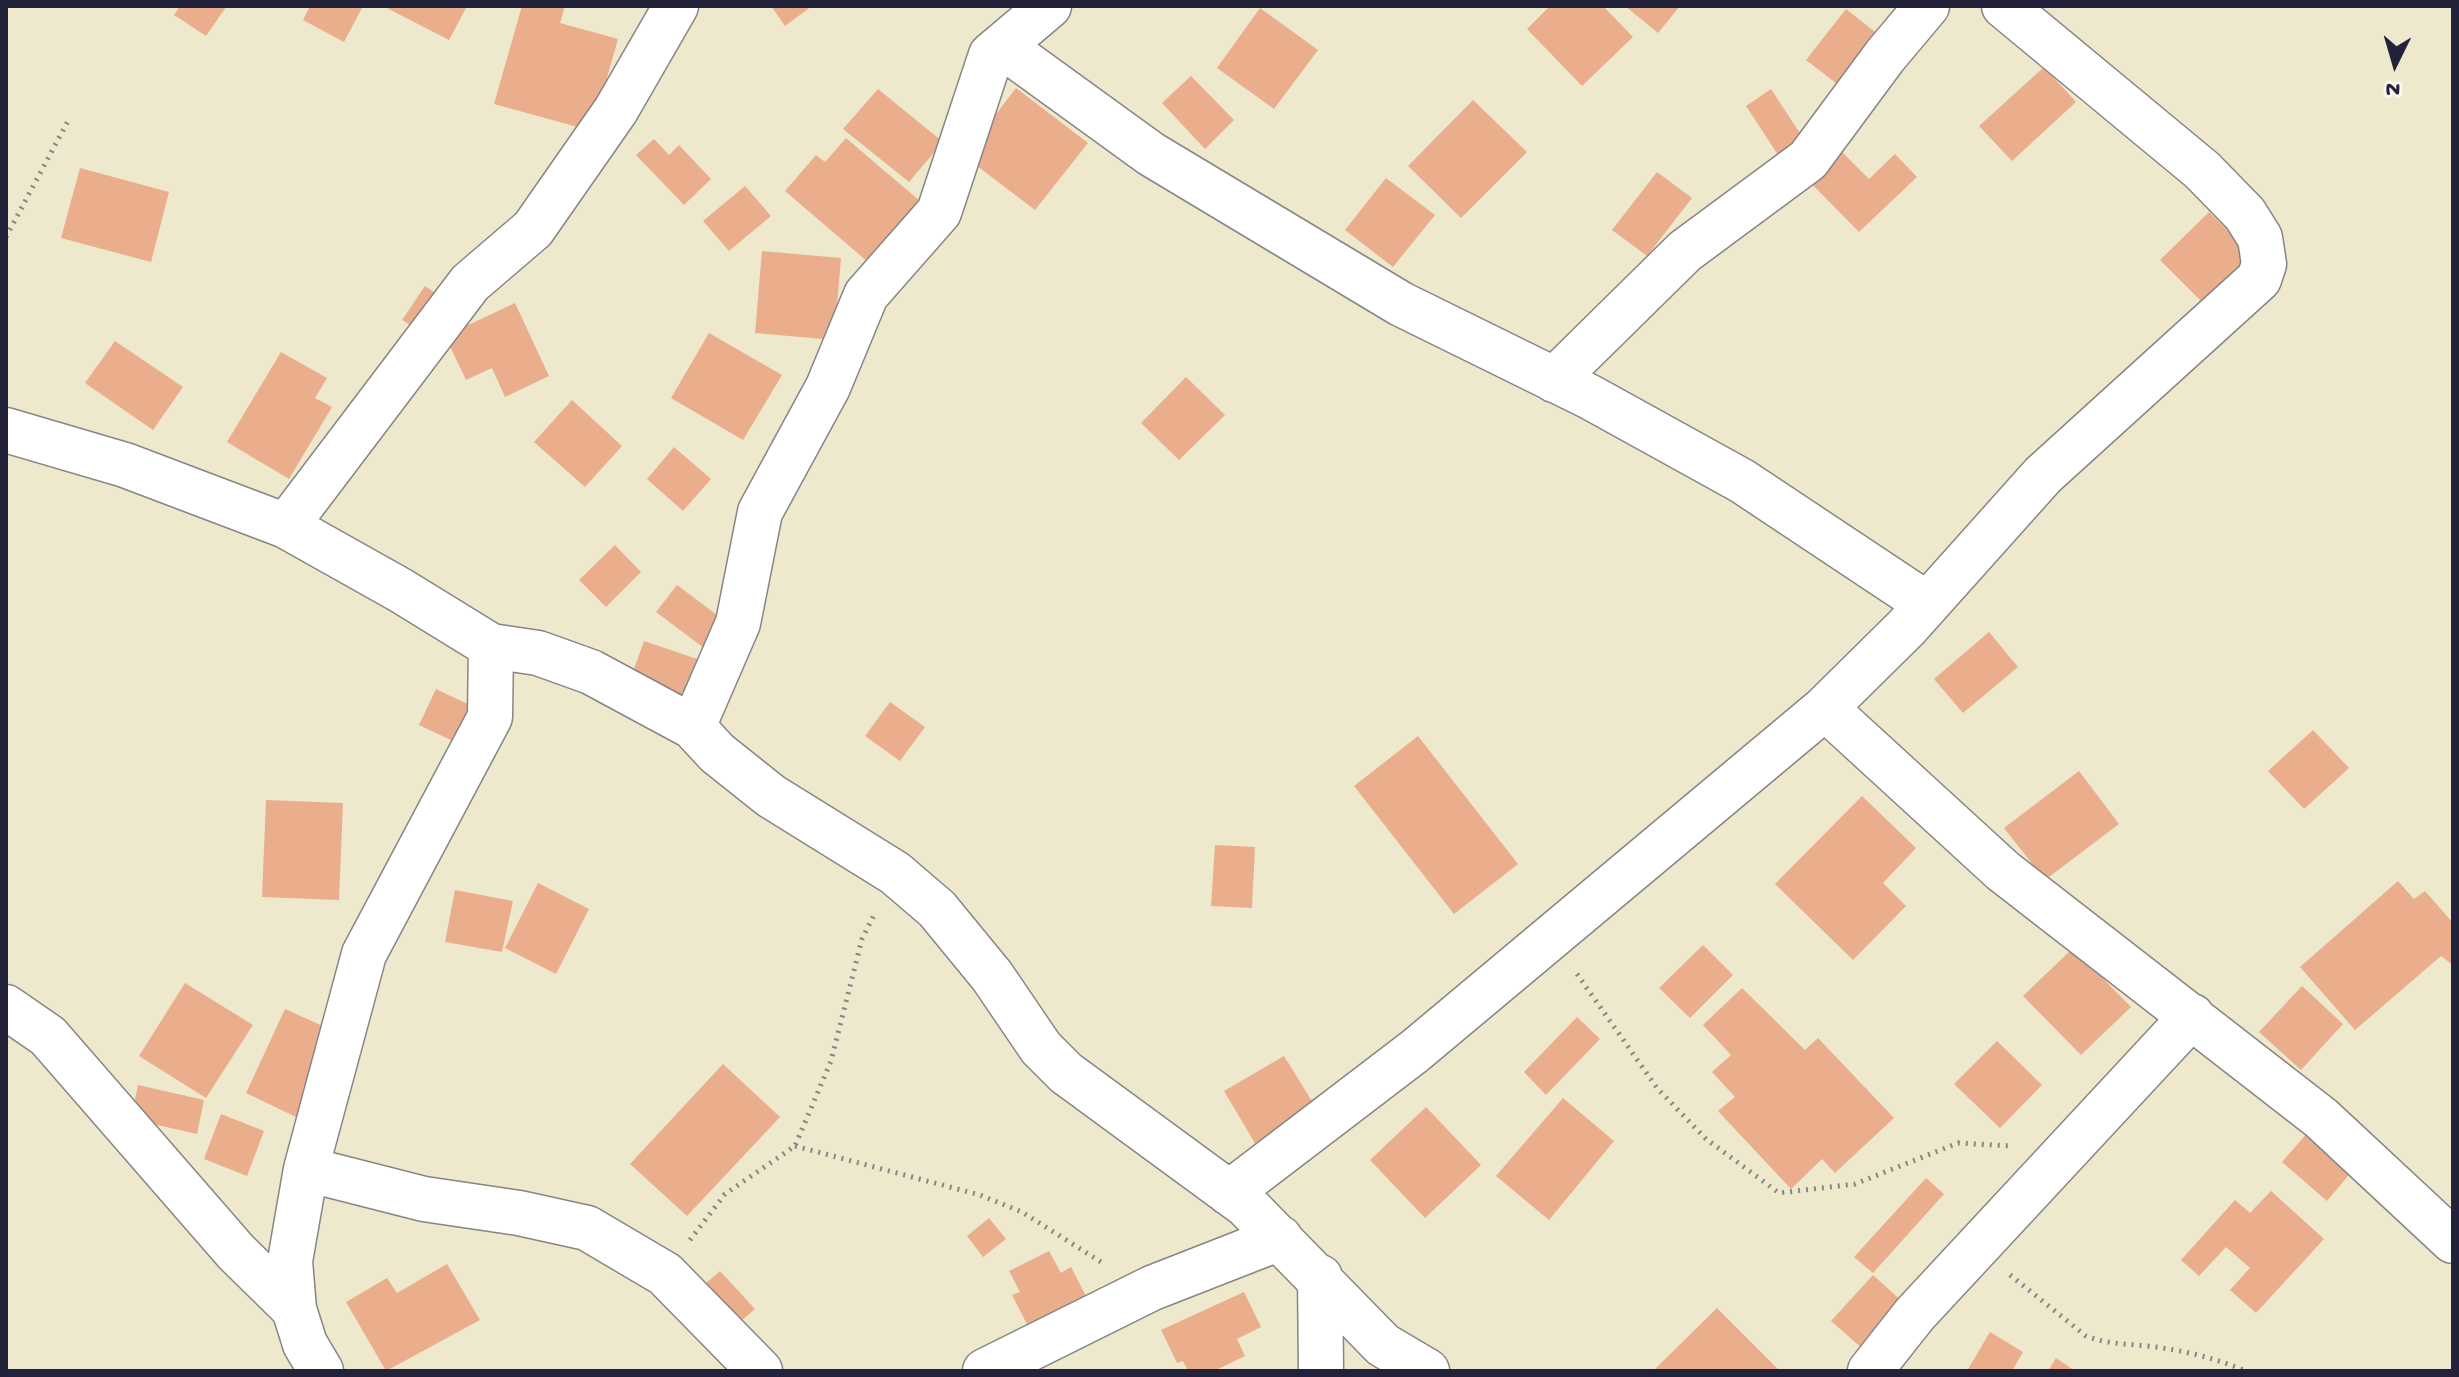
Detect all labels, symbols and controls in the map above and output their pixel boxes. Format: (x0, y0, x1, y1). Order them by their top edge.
north arrow (2355, 24, 2435, 104)
text: N (2385, 74, 2401, 101)

